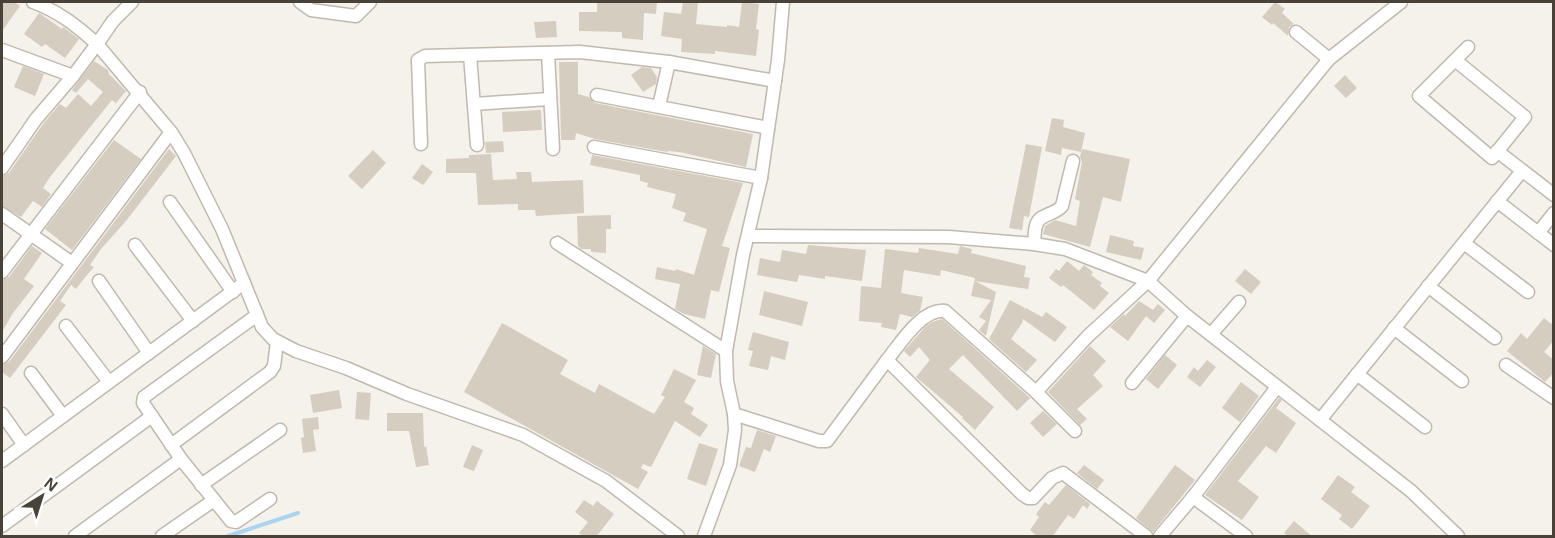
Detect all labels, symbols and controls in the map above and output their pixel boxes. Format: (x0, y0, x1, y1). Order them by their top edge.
north arrow (12, 466, 72, 526)
text: N (41, 474, 61, 495)

